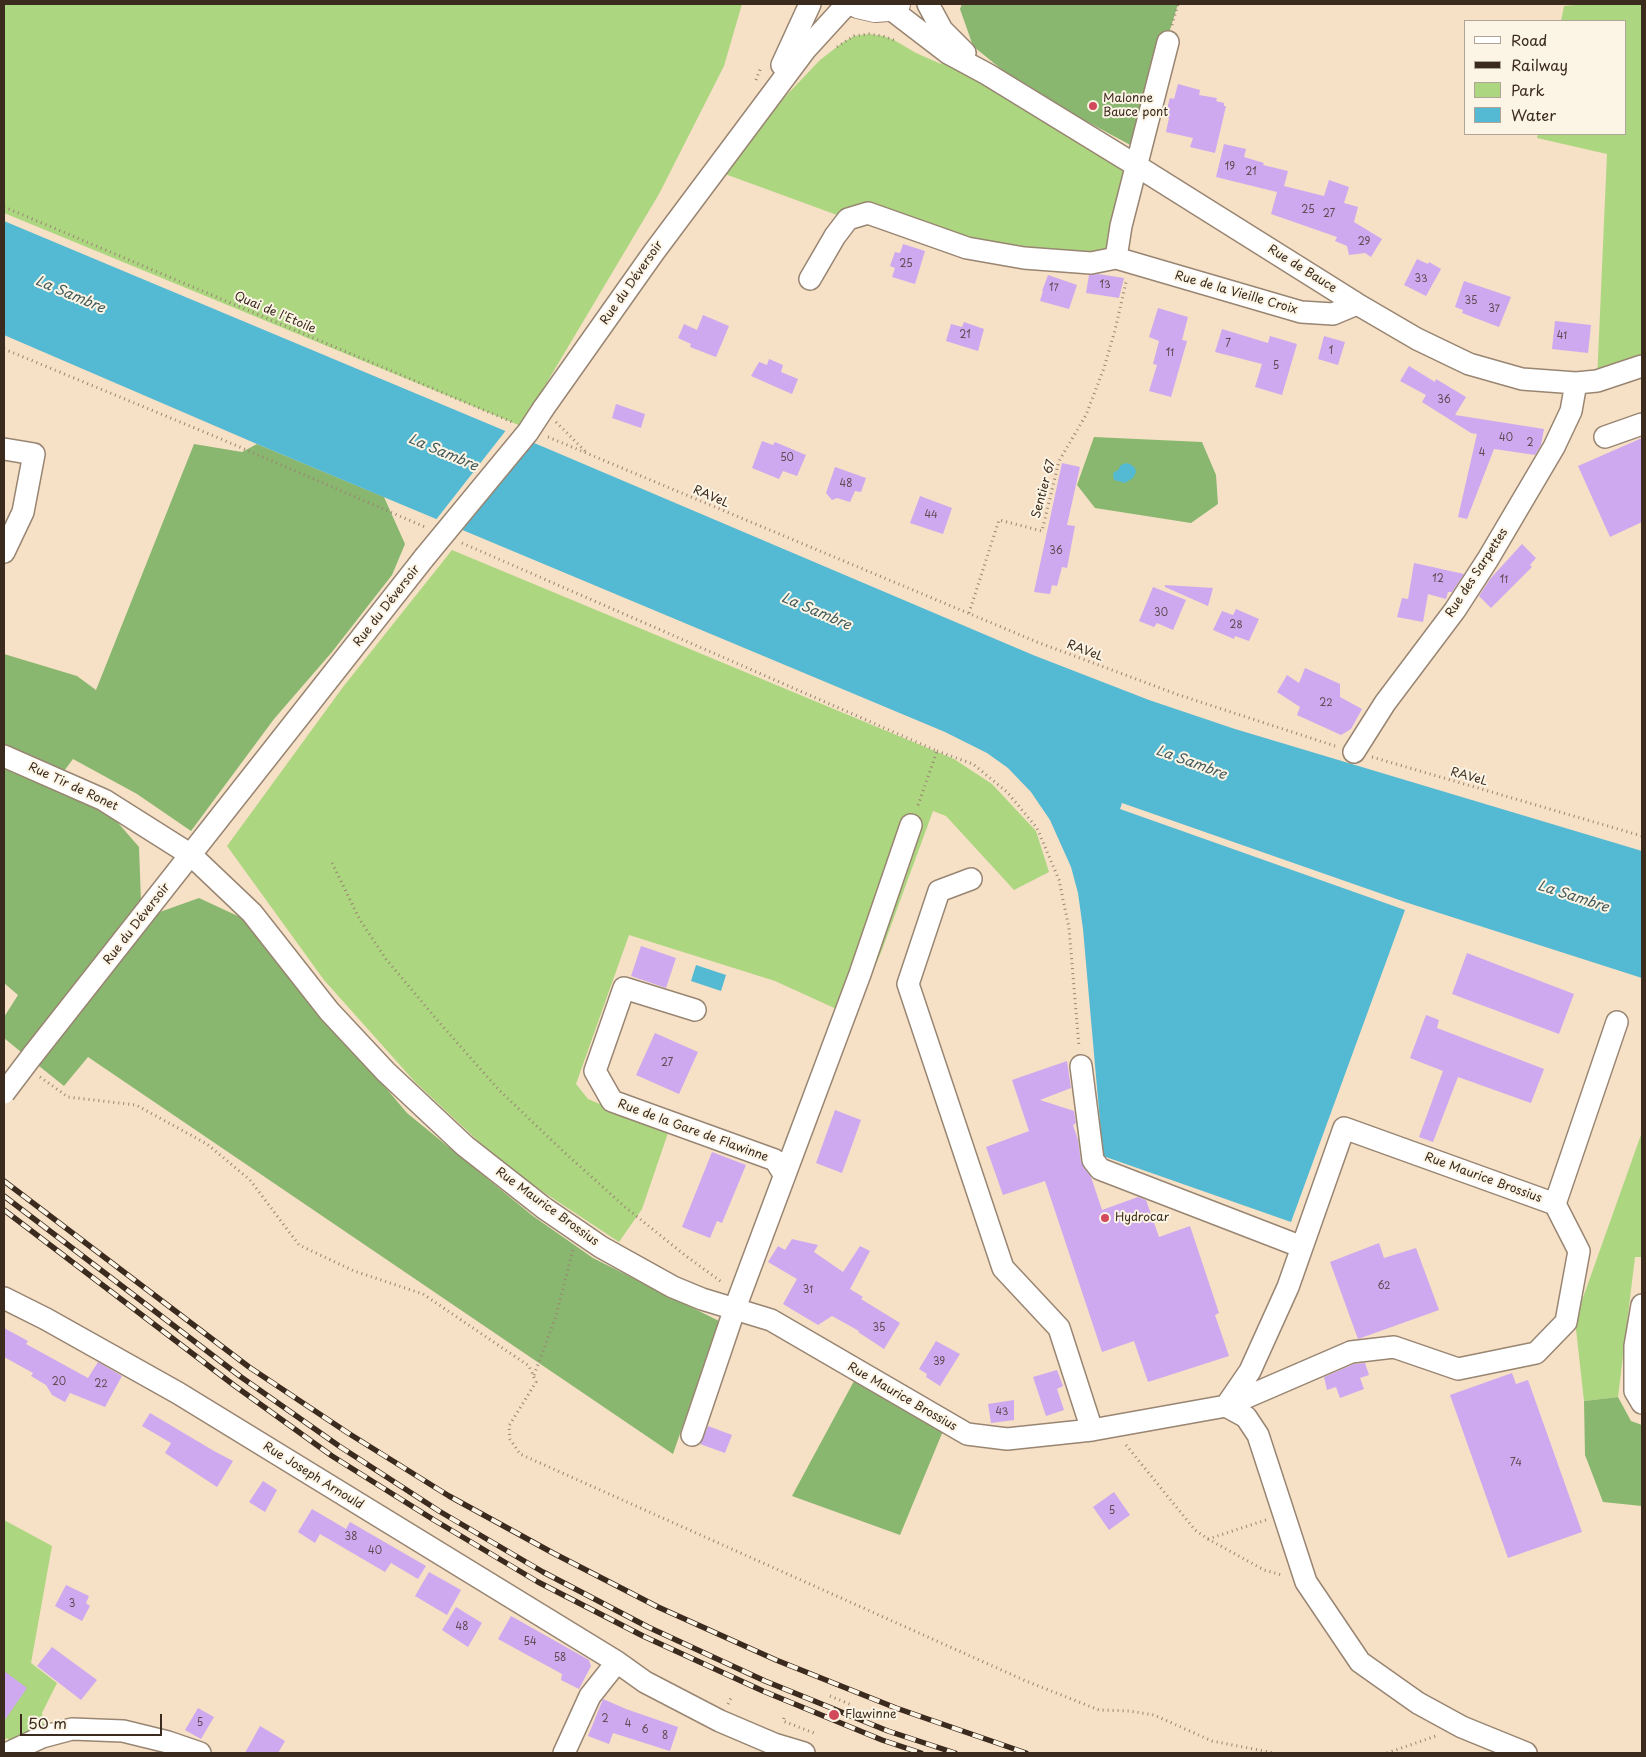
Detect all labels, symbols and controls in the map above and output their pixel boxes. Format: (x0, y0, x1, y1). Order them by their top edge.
legend (1464, 20, 1626, 135)
text: Road (1511, 28, 1547, 51)
text: Railway (1511, 53, 1568, 76)
text: Park (1511, 78, 1545, 101)
place label: Malonne Bauce pont (1103, 92, 1168, 120)
marker: Malonne Bauce pont (1087, 100, 1099, 112)
text: Water (1511, 103, 1556, 126)
house number: 19 (1225, 161, 1235, 173)
house number: 21 (1245, 166, 1257, 178)
house number: 25 (1301, 204, 1315, 216)
house number: 27 (1323, 208, 1335, 220)
house number: 29 (1358, 236, 1370, 248)
street label: Rue du Déversoir (598, 238, 666, 328)
street label: Rue de Bauce (1265, 242, 1339, 296)
house number: 25 (899, 258, 913, 270)
street label: Rue de la Vieille Croix (1173, 269, 1299, 317)
water label: La Sambre (33, 273, 107, 317)
house number: 33 (1414, 273, 1428, 285)
house number: 13 (1099, 279, 1111, 291)
house number: 17 (1049, 282, 1059, 294)
street label: Quai de l'Etoile (232, 289, 318, 337)
house number: 35 (1465, 295, 1477, 307)
house number: 37 (1488, 303, 1500, 315)
house number: 21 (959, 329, 971, 341)
house number: 41 (1557, 330, 1567, 342)
house number: 7 (1225, 338, 1231, 350)
house number: 1 (1329, 345, 1333, 357)
house number: 11 (1166, 347, 1174, 359)
house number: 5 (1273, 360, 1279, 372)
house number: 36 (1437, 394, 1451, 406)
water label: La Sambre (406, 431, 480, 475)
house number: 40 (1499, 432, 1513, 444)
house number: 2 (1526, 437, 1534, 449)
house number: 4 (1479, 447, 1485, 459)
house number: 50 (780, 452, 794, 464)
street label: Sentier 67 (1029, 458, 1059, 520)
house number: 48 (840, 478, 852, 490)
street label: RAVeL (691, 483, 731, 511)
house number: 44 (924, 509, 938, 521)
street label: Rue des Sarpettes (1443, 526, 1511, 620)
house number: 36 (1049, 545, 1063, 557)
street label: Rue du Déversoir (351, 562, 423, 650)
house number: 12 (1432, 573, 1444, 585)
house number: 11 (1500, 574, 1508, 586)
water label: La Sambre (779, 590, 853, 634)
house number: 30 (1154, 607, 1168, 619)
house number: 28 (1229, 619, 1243, 631)
street label: RAVeL (1065, 637, 1105, 665)
house number: 22 (1319, 697, 1333, 709)
water label: La Sambre (1153, 742, 1229, 784)
street label: Rue Tir de Ronet (26, 760, 120, 814)
street label: RAVeL (1449, 765, 1489, 789)
water label: La Sambre (1535, 878, 1611, 916)
street label: Rue du Déversoir (101, 880, 173, 968)
house number: 27 (661, 1057, 673, 1069)
street label: Rue de la Gare de Flawinne (616, 1097, 770, 1165)
street label: Rue Maurice Brossius (1422, 1150, 1544, 1206)
street label: Rue Maurice Brossius (493, 1165, 601, 1249)
place label: Hydrocar (1115, 1211, 1169, 1225)
marker: Hydrocar (1099, 1212, 1111, 1224)
house number: 62 (1377, 1280, 1391, 1292)
house number: 31 (803, 1284, 813, 1296)
house number: 35 (873, 1322, 885, 1334)
house number: 39 (933, 1356, 945, 1368)
street label: Rue Maurice Brossius (845, 1360, 959, 1434)
house number: 20 (52, 1376, 66, 1388)
house number: 22 (94, 1378, 108, 1390)
house number: 43 (996, 1406, 1008, 1418)
street label: Rue Joseph Arnould (260, 1439, 366, 1513)
house number: 74 (1510, 1457, 1522, 1469)
house number: 5 (1109, 1505, 1115, 1517)
house number: 38 (345, 1531, 357, 1543)
house number: 40 (368, 1545, 382, 1557)
house number: 3 (69, 1598, 75, 1610)
house number: 48 (456, 1621, 468, 1633)
house number: 54 (523, 1636, 537, 1648)
house number: 58 (554, 1652, 566, 1664)
scale bar (22, 1704, 165, 1736)
marker: Flawinne (827, 1708, 841, 1722)
place label: Flawinne (845, 1708, 896, 1722)
text: 50 m (28, 1711, 67, 1734)
house number: 2 (601, 1713, 609, 1725)
house number: 5 (197, 1717, 203, 1729)
house number: 4 (625, 1718, 631, 1730)
house number: 6 (641, 1724, 649, 1736)
house number: 8 (662, 1730, 668, 1742)

